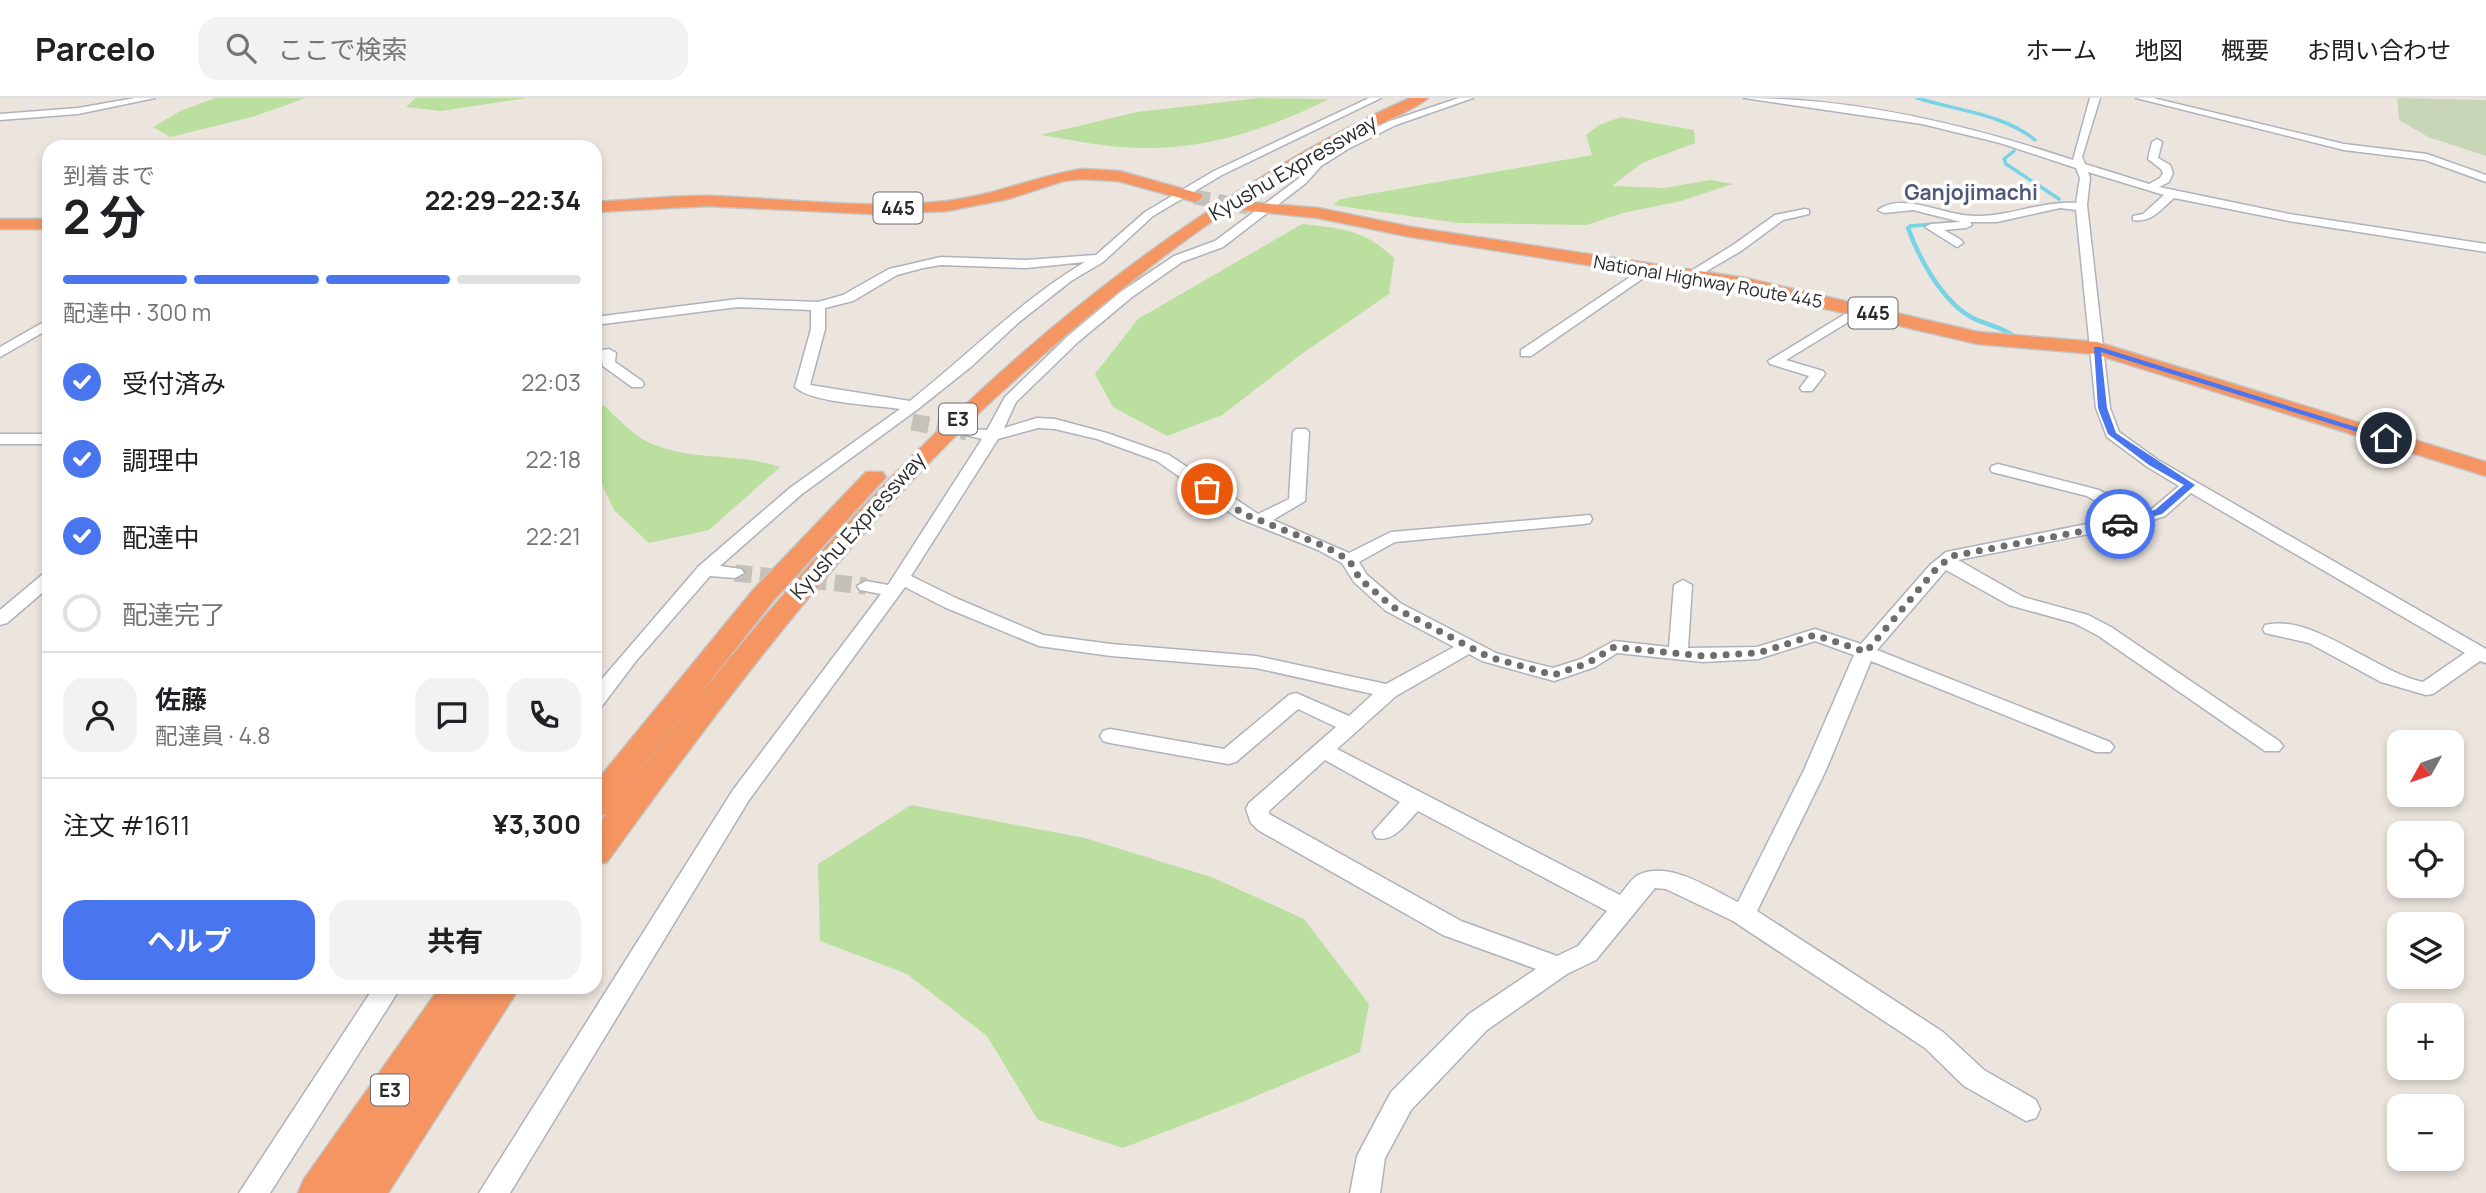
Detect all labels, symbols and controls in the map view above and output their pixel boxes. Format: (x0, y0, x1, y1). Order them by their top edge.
search box (198, 17, 688, 80)
text: Parcelo (35, 26, 156, 71)
icon: search (222, 29, 260, 67)
text: ここで検索 (278, 31, 408, 67)
text: ホーム (2026, 33, 2097, 66)
text: 地図 (2135, 33, 2183, 66)
text: 概要 (2221, 33, 2269, 66)
text: お問い合わせ (2307, 33, 2451, 66)
street label: Kyushu Expressway (1203, 108, 1382, 227)
text: 到着まで (63, 159, 155, 191)
district label: Ganjojimachi (1904, 178, 2038, 206)
text: 22:29–22:34 (425, 182, 581, 218)
text: 2 分 (63, 185, 146, 248)
road number: 445 (874, 192, 922, 223)
street label: National Highway Route 445 (1592, 249, 1825, 313)
text: 配達中 · 300 m (63, 296, 211, 328)
road number: 445 (1848, 298, 1898, 328)
icon: check (63, 363, 101, 401)
text: 受付済み (122, 365, 226, 401)
text: 22:03 (521, 366, 581, 398)
road number: E3 (939, 404, 977, 434)
pin (2356, 408, 2416, 468)
icon: home (2367, 419, 2405, 457)
icon: check (63, 440, 101, 478)
text: 調理中 (122, 442, 200, 478)
text: 22:18 (526, 443, 581, 475)
street label: Kyushu Expressway (783, 446, 931, 605)
pin (1177, 459, 1237, 519)
icon: bag (1188, 470, 1226, 508)
courier (2085, 489, 2155, 559)
icon: car (2101, 505, 2139, 543)
icon: check (63, 517, 101, 555)
text: 配達中 (122, 519, 200, 555)
text: 22:21 (526, 520, 581, 552)
text: 配達完了 (122, 596, 226, 632)
button: person (63, 678, 137, 752)
button: chat (415, 678, 489, 752)
button: phone (507, 678, 581, 752)
text: 佐藤 (155, 681, 207, 717)
text: 配達員 · 4.8 (155, 719, 271, 751)
north arrow (2387, 730, 2464, 807)
map controls (2387, 730, 2464, 1171)
text: ¥3,300 (493, 806, 581, 842)
text: 注文 #1611 (63, 807, 190, 843)
button: locate (2387, 821, 2464, 898)
button: ヘルプ (63, 900, 315, 980)
button: 共有 (329, 900, 581, 980)
button: layers (2387, 912, 2464, 989)
button: + (2387, 1003, 2464, 1080)
road number: E3 (371, 1074, 409, 1106)
button: − (2387, 1094, 2464, 1171)

